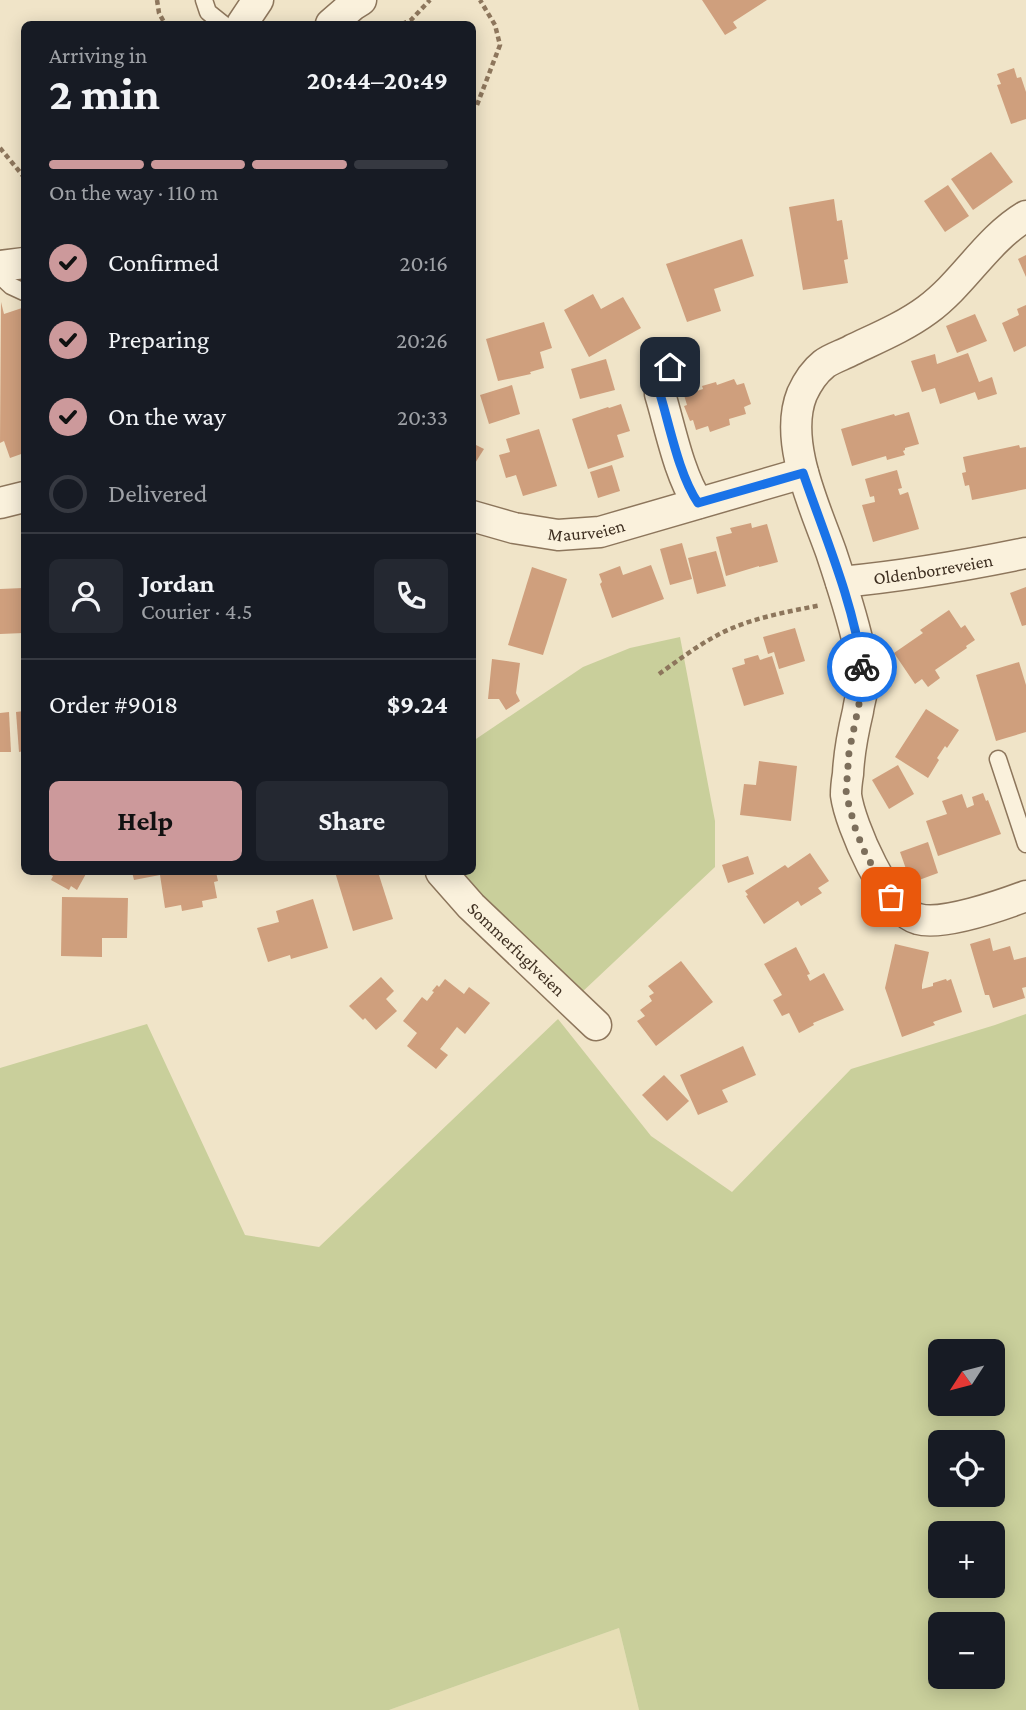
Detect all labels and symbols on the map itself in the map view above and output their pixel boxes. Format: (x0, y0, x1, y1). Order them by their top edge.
pin (640, 337, 700, 397)
street label: Maurveien (546, 515, 628, 546)
street label: Oldenborreveien (872, 550, 995, 588)
courier (827, 632, 897, 702)
pin (861, 867, 921, 927)
street label: Sommerfuglveien (463, 898, 570, 1001)
north arrow (928, 1339, 1004, 1416)

